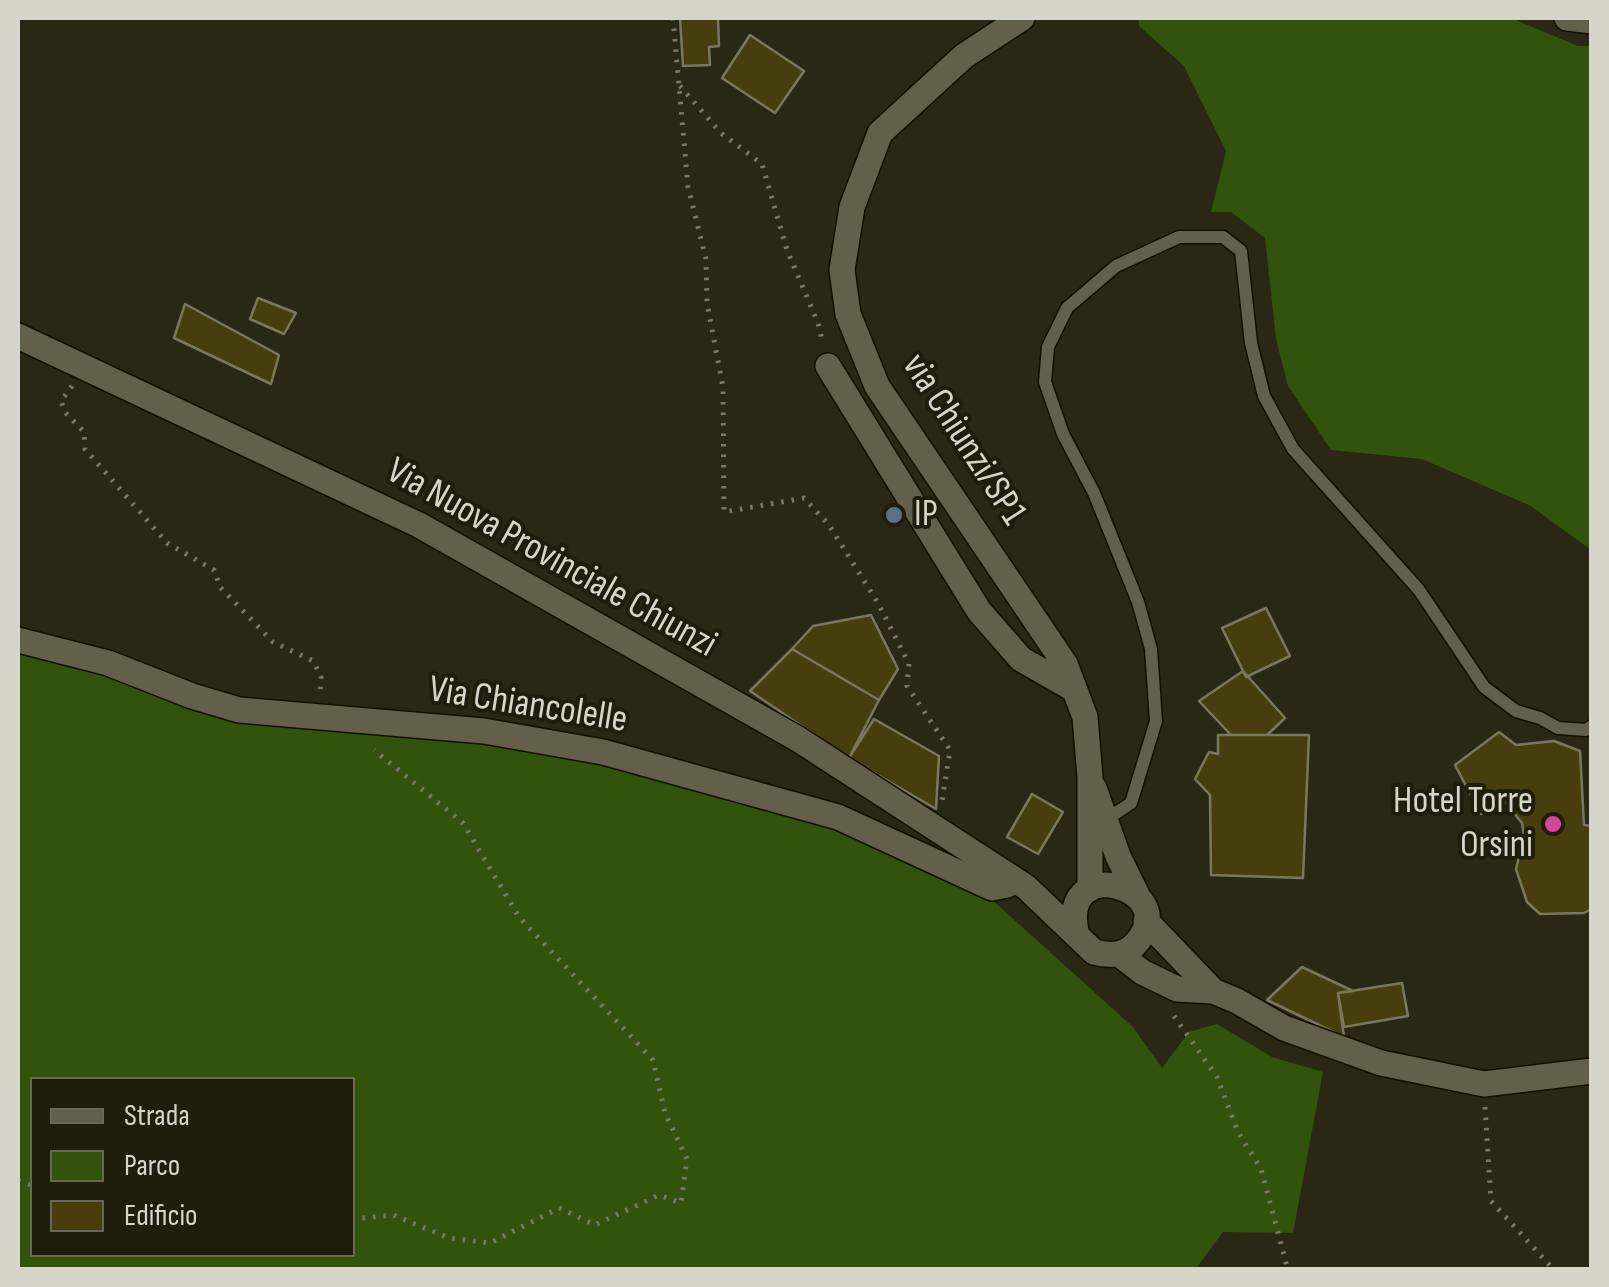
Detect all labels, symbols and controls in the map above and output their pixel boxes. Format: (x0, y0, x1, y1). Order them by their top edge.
street label: via Chiunzi/SP1 (891, 346, 1035, 534)
street label: Via Nuova Provinciale Chiunzi (378, 449, 724, 669)
place label: IP (914, 492, 938, 538)
marker: IP (883, 504, 905, 526)
street label: Via Chiancolelle (426, 668, 630, 744)
place label: Hotel Torre Orsini (1393, 779, 1533, 868)
marker: Hotel Torre Orsini (1542, 813, 1564, 835)
legend (30, 1077, 355, 1257)
text: Strada (124, 1098, 190, 1134)
text: Parco (124, 1148, 180, 1184)
text: Edificio (124, 1198, 197, 1234)

